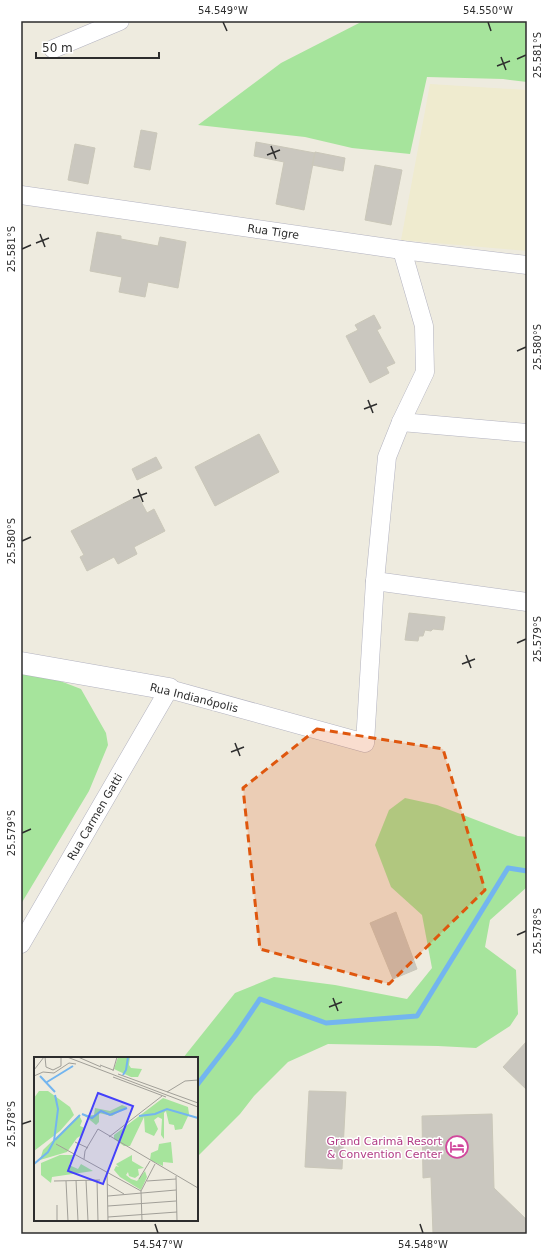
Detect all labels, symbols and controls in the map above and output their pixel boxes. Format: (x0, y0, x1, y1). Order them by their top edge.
text: 54.549°W (198, 5, 248, 16)
text: 54.550°W (463, 5, 513, 16)
text: 25.581°S (532, 32, 543, 78)
scale bar (36, 34, 159, 60)
text: 50 m (42, 41, 73, 55)
street label: Rua Tigre (247, 221, 300, 242)
text: 25.581°S (6, 226, 17, 272)
text: 25.580°S (532, 324, 543, 370)
text: 25.580°S (6, 518, 17, 564)
text: 25.579°S (532, 616, 543, 662)
street label: Rua Indianópolis (148, 681, 240, 715)
street label: Rua Carmen Gatti (65, 771, 125, 863)
text: 25.579°S (6, 810, 17, 856)
text: 25.578°S (532, 908, 543, 954)
inset map (34, 1057, 198, 1221)
text: 25.578°S (6, 1101, 17, 1147)
hotel icon: Grand Carimã Resort & Convention Center (444, 1134, 470, 1160)
place label: Grand Carimã Resort & Convention Center (327, 1135, 443, 1161)
text: 54.547°W (133, 1239, 183, 1250)
text: 54.548°W (398, 1239, 448, 1250)

